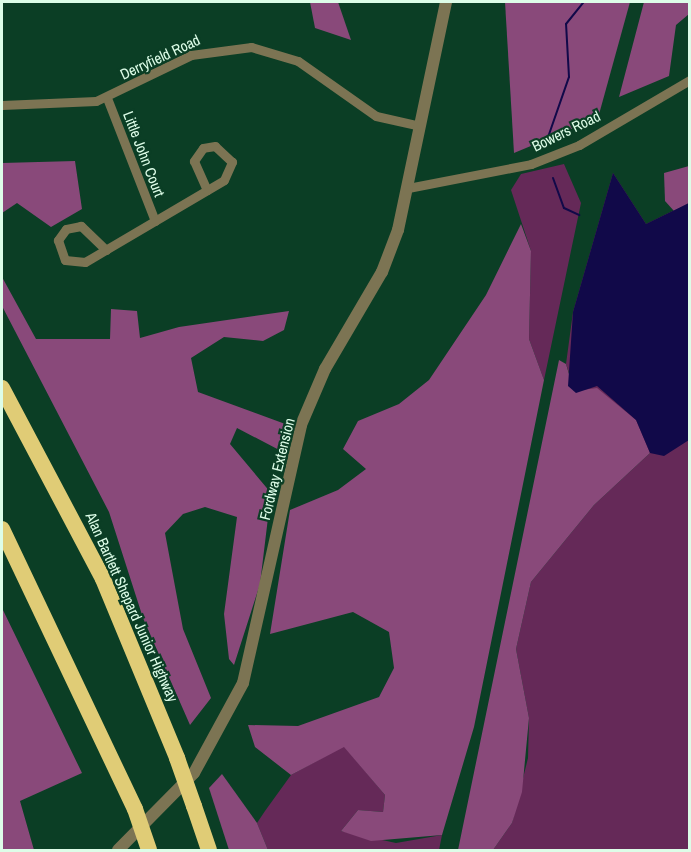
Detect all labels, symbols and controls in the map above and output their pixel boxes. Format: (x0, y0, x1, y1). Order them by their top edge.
street label: Derryfield Road (117, 31, 203, 83)
street label: Bowers Road (529, 107, 603, 155)
street label: Little John Court (119, 109, 169, 199)
street label: Fordway Extension (256, 416, 298, 522)
street label: Alan Bartlett Shepard Junior Highway (82, 509, 182, 705)

